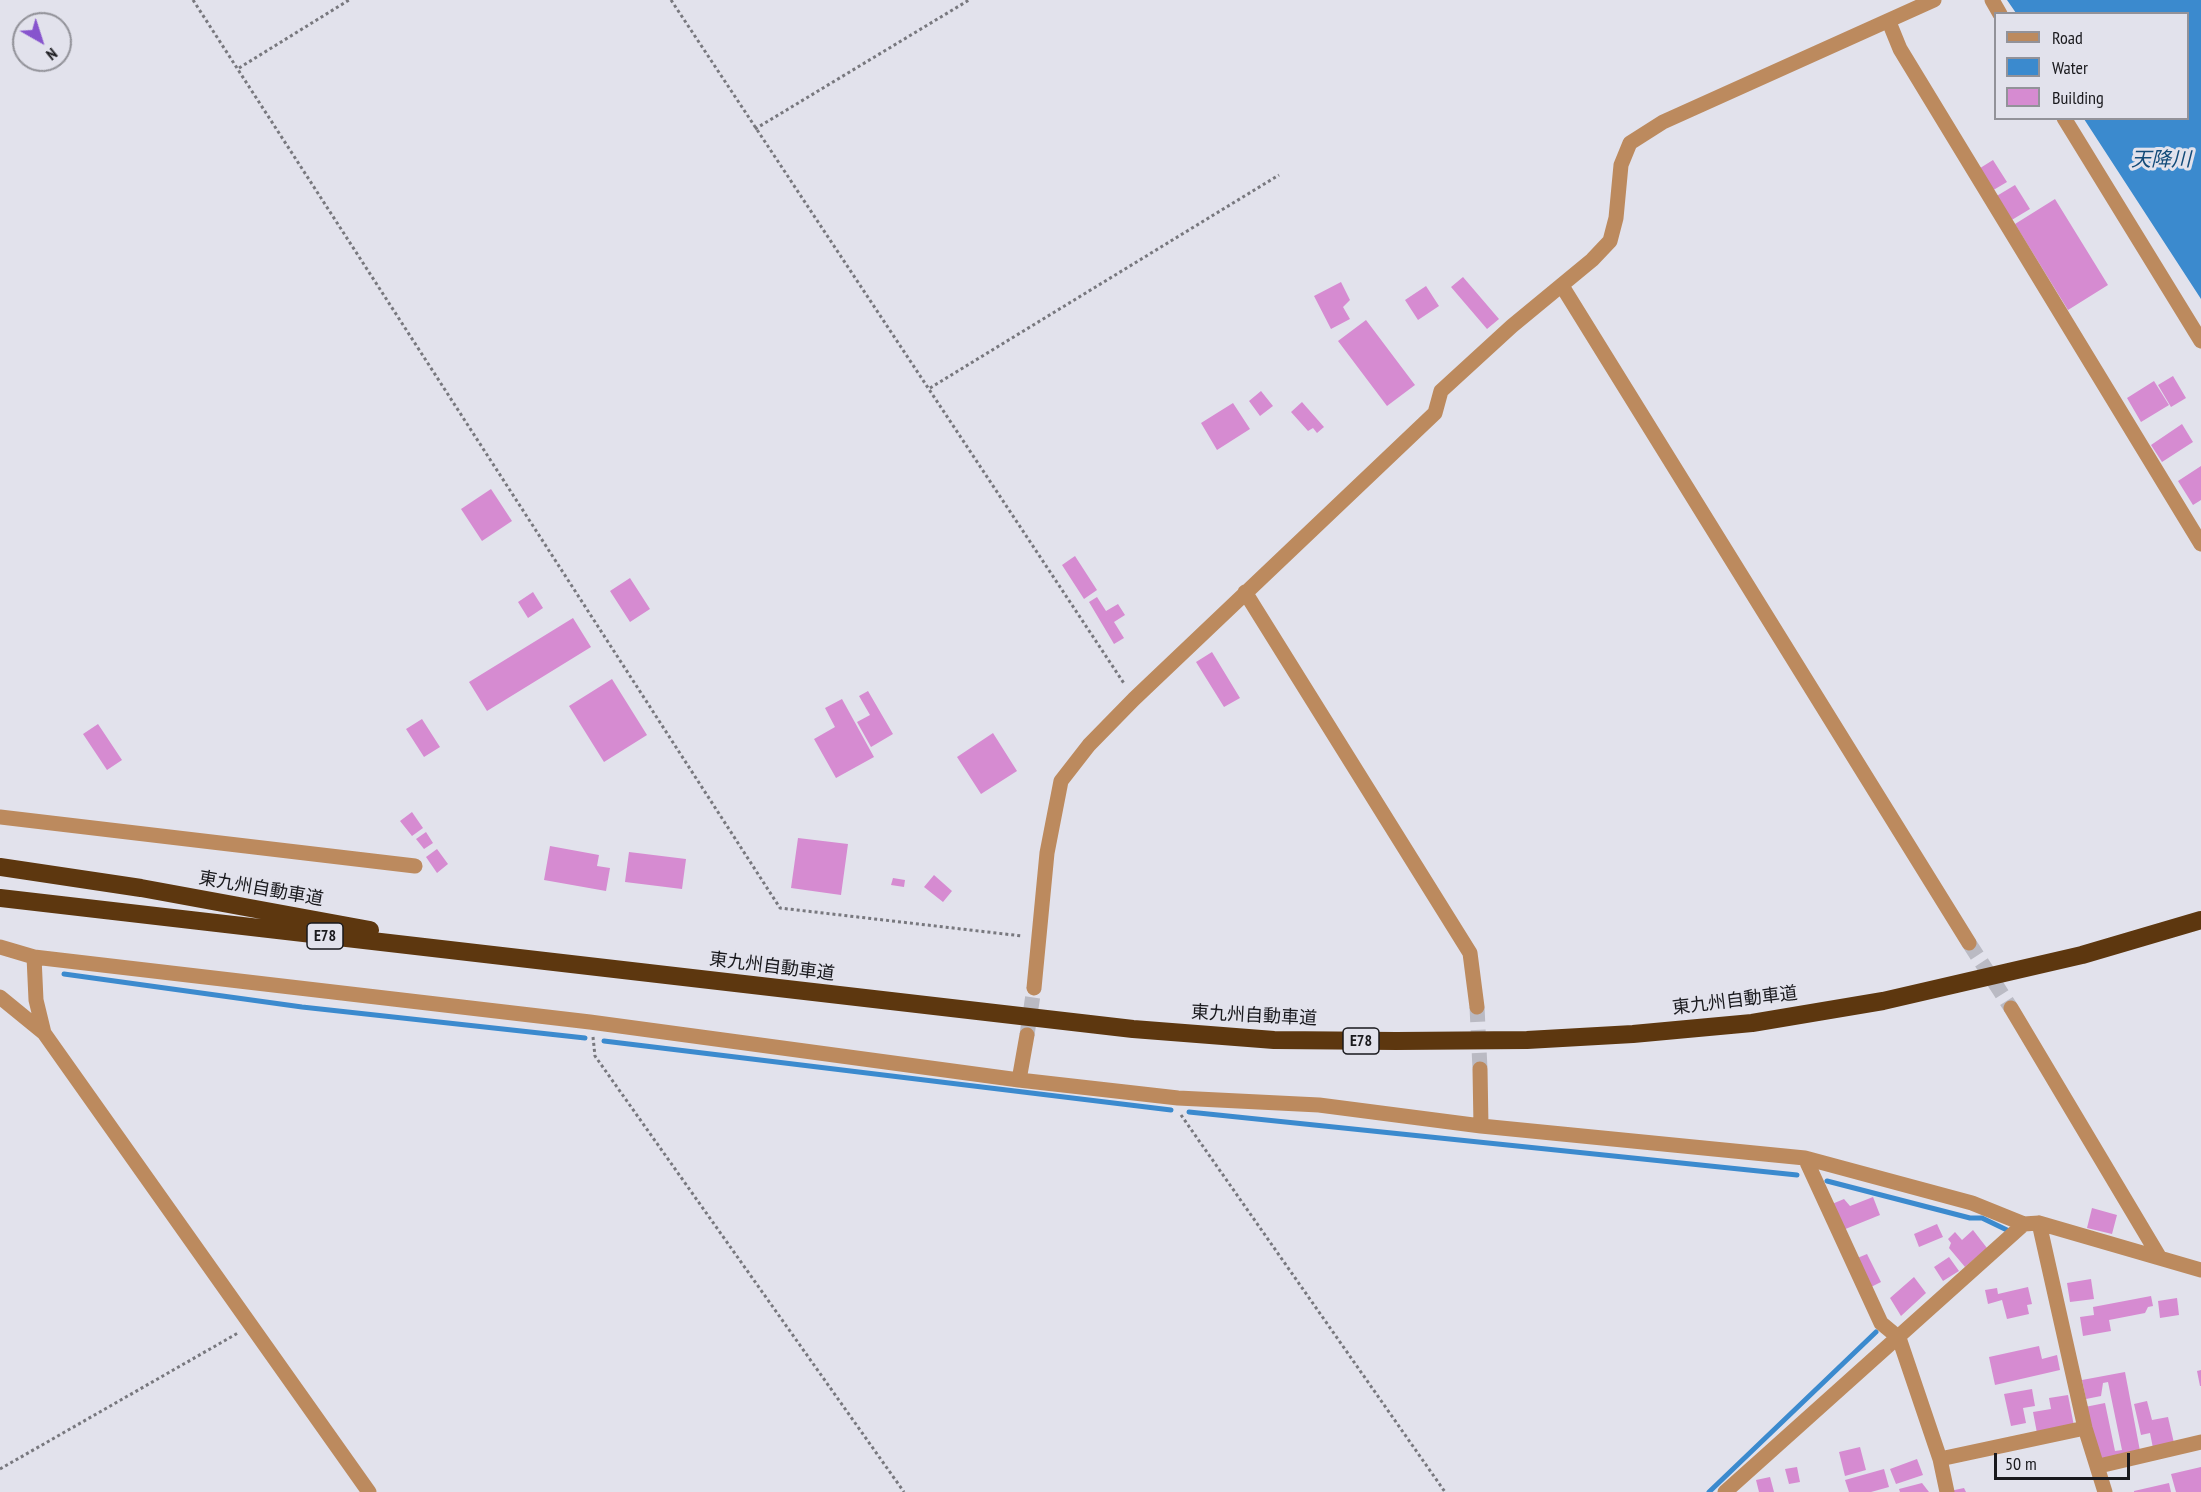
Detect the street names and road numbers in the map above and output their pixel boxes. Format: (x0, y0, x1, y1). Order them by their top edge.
street label: 東九州自動車道 (197, 867, 325, 911)
road number: E78 (307, 923, 343, 949)
street label: 東九州自動車道 (708, 949, 836, 985)
street label: 東九州自動車道 (1671, 983, 1799, 1019)
street label: 東九州自動車道 (1191, 1002, 1317, 1030)
road number: E78 (1343, 1028, 1379, 1054)

